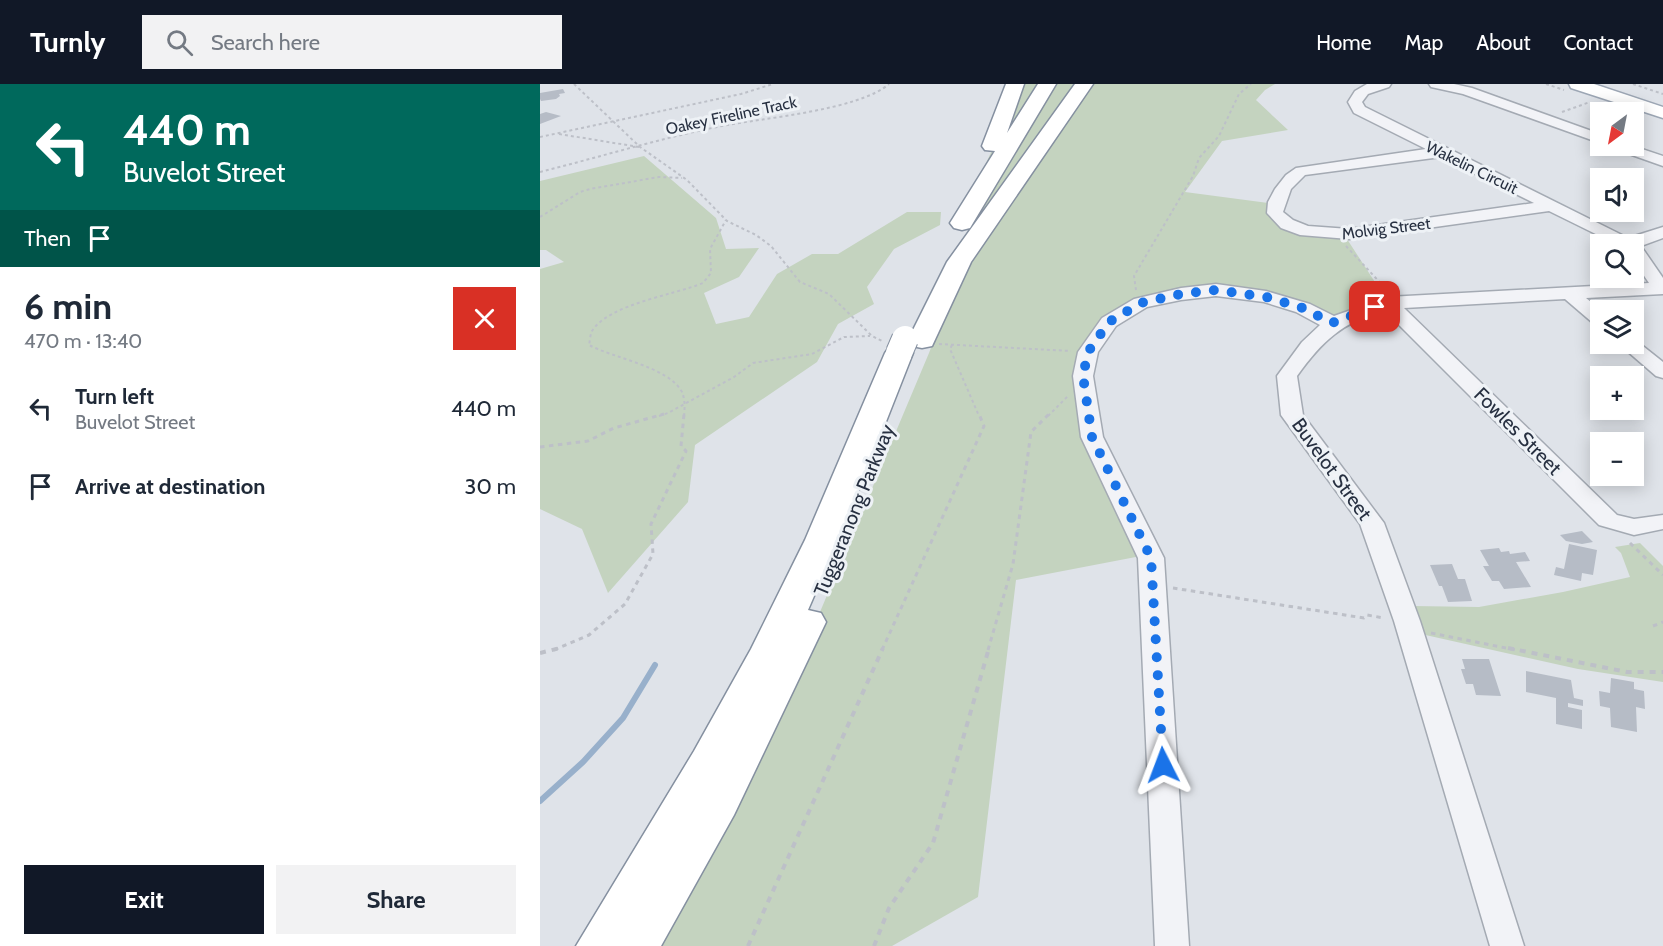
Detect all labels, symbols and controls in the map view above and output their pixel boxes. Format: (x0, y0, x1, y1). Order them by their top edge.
search box (142, 15, 562, 69)
text: Turnly (30, 25, 106, 59)
icon: search (163, 26, 196, 59)
text: Search here (211, 29, 320, 56)
text: Home (1316, 30, 1372, 55)
text: Map (1405, 30, 1443, 55)
text: About (1476, 30, 1530, 55)
text: Contact (1563, 30, 1633, 55)
street label: Oakey Fireline Track (664, 92, 799, 139)
north arrow (1590, 102, 1644, 156)
map controls (1590, 102, 1644, 486)
text: 440 m (123, 104, 251, 156)
icon: left (24, 108, 102, 186)
street label: Wakelin Circuit (1423, 137, 1521, 198)
text: Buvelot Street (123, 156, 285, 189)
button: sound (1590, 168, 1644, 222)
street label: Molvig Street (1341, 214, 1432, 243)
icon: arrive (83, 222, 116, 255)
text: Then (24, 225, 71, 252)
button: search (1590, 234, 1644, 288)
pin (1349, 281, 1400, 332)
text: 6 min (24, 284, 112, 328)
button: close (453, 287, 516, 350)
icon: arrive (1358, 290, 1391, 323)
button: layers (1590, 300, 1644, 354)
text: 470 m · 13:40 (24, 329, 142, 353)
button: + (1590, 366, 1644, 420)
street label: Fowles Street (1469, 382, 1567, 480)
text: Turn left (75, 383, 154, 410)
icon: left (24, 392, 57, 425)
text: 440 m (451, 395, 516, 422)
text: Buvelot Street (75, 410, 195, 434)
street label: Buvelot Street (1287, 413, 1377, 525)
street label: Tuggeranong Parkway (809, 421, 899, 599)
button: − (1590, 432, 1644, 486)
icon: arrive (24, 470, 57, 503)
text: Arrive at destination (75, 473, 265, 500)
text: 30 m (464, 473, 516, 500)
position arrow (1131, 733, 1195, 797)
button: Exit (24, 865, 264, 934)
button: Share (276, 865, 516, 934)

